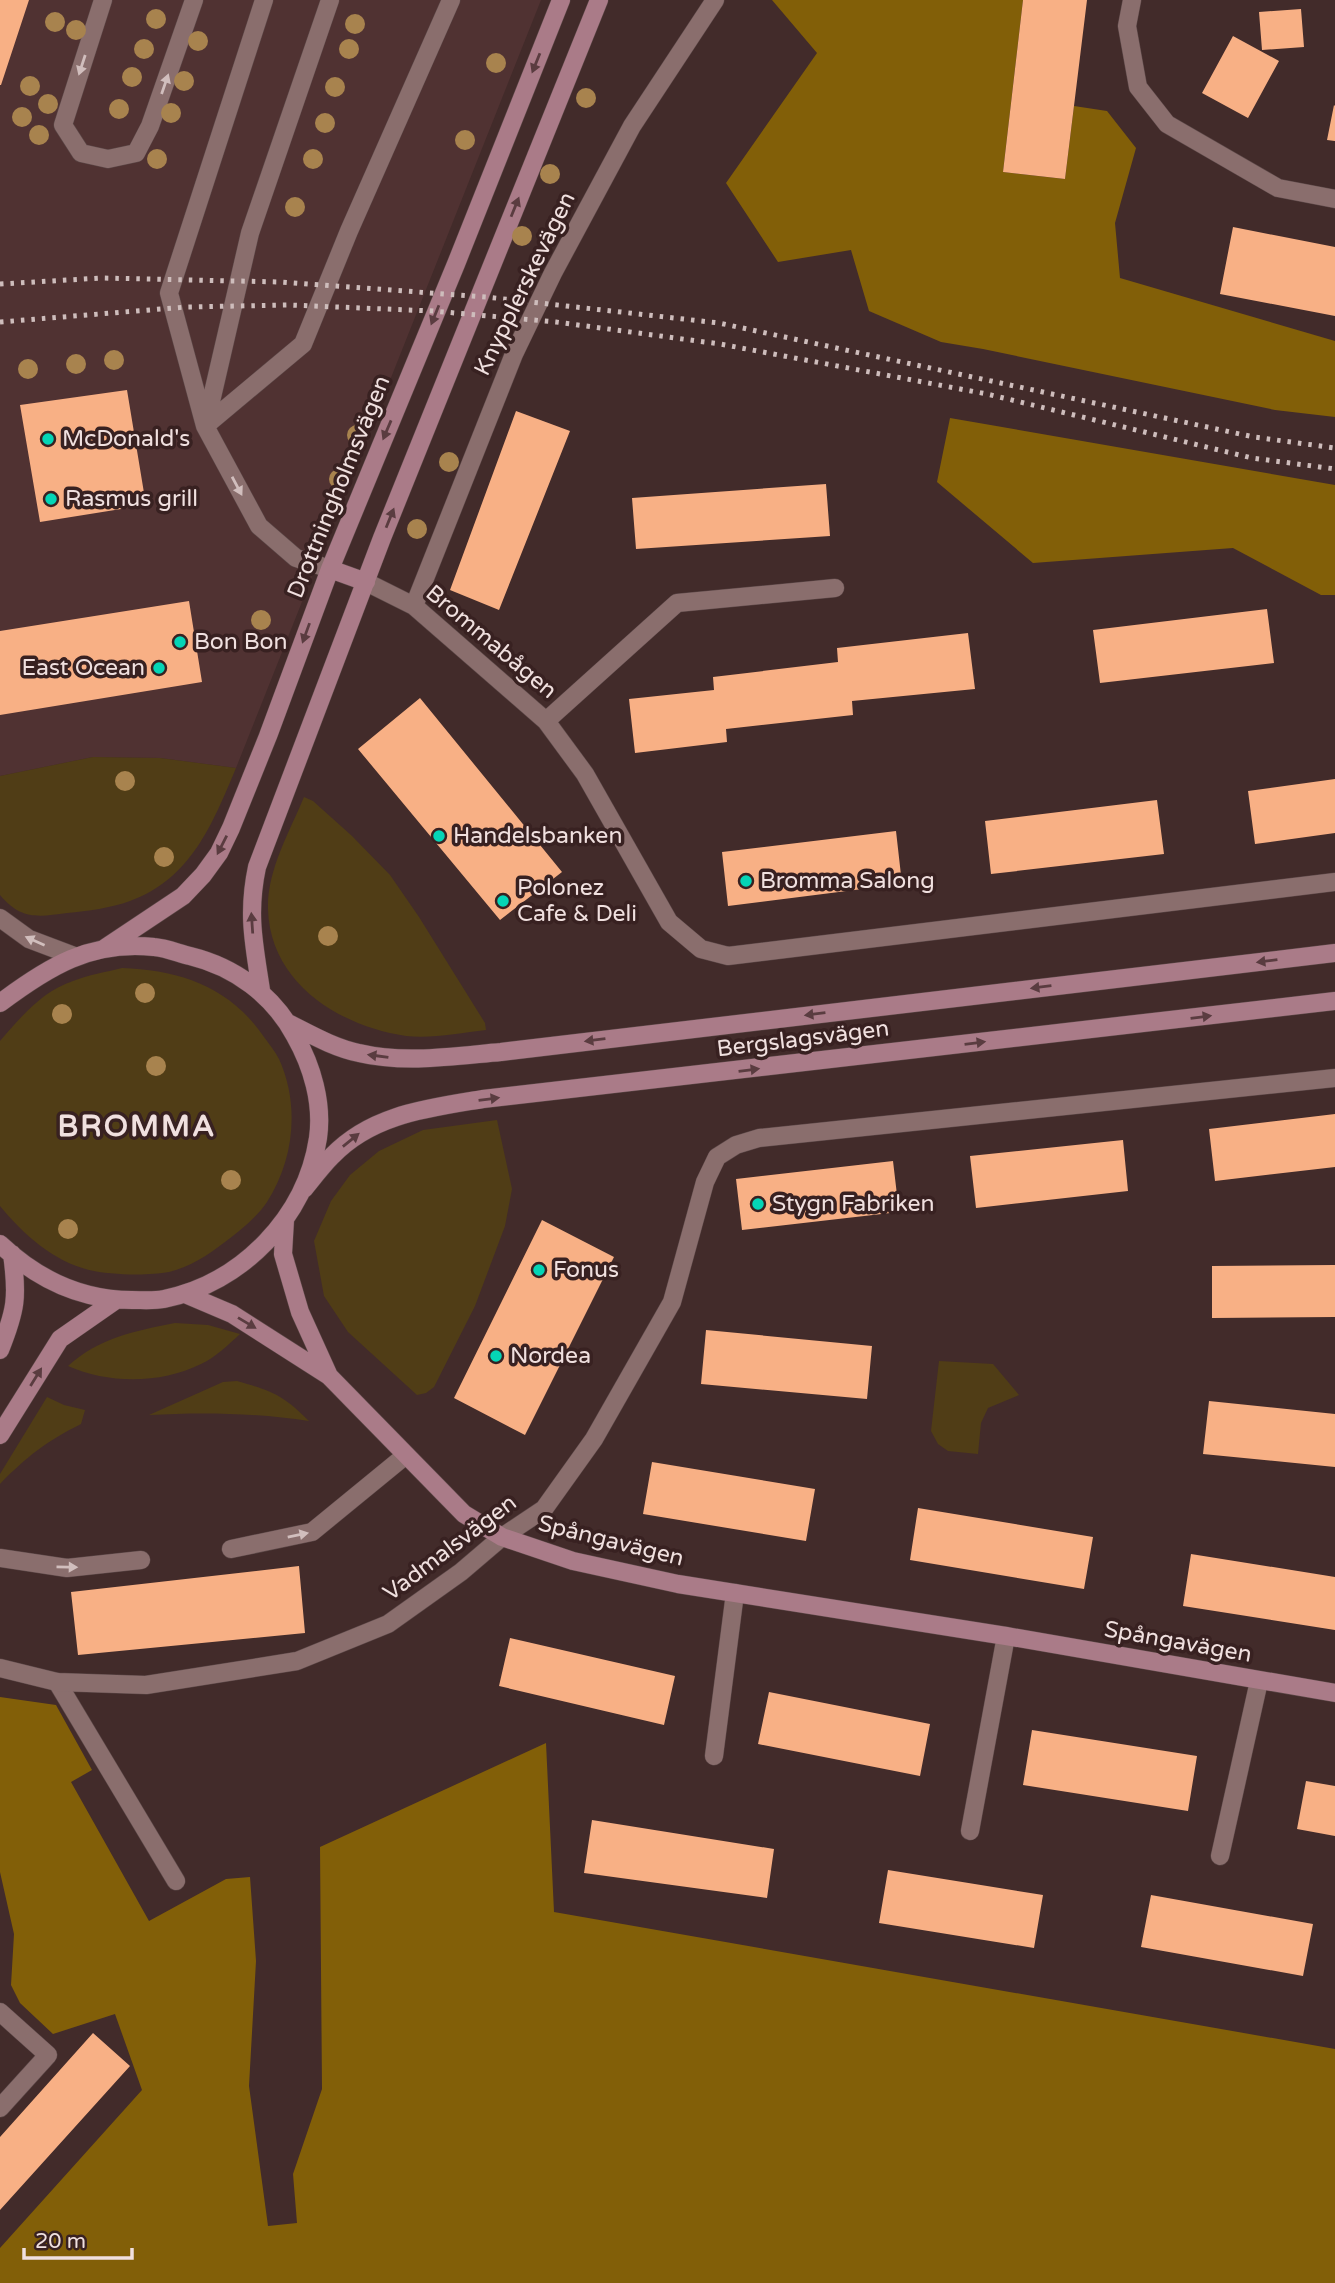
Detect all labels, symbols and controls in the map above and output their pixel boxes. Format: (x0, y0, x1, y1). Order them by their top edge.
one-way arrow (530, 53, 541, 74)
one-way arrow (77, 55, 87, 76)
one-way arrow (160, 74, 171, 95)
street label: Knypplerskevägen (468, 188, 582, 380)
one-way arrow (510, 196, 521, 217)
one-way arrow (429, 305, 440, 326)
street label: Drottningholmsvägen (282, 372, 396, 602)
one-way arrow (382, 420, 393, 441)
place label: McDonald's (62, 425, 190, 453)
marker: McDonald's (40, 431, 56, 447)
one-way arrow (232, 476, 243, 496)
place label: Rasmus grill (65, 485, 198, 513)
marker: Rasmus grill (43, 491, 59, 507)
one-way arrow (385, 508, 396, 529)
street label: Brommabågen (420, 579, 562, 705)
one-way arrow (300, 623, 311, 644)
place label: Bon Bon (194, 628, 288, 656)
marker: Bon Bon (172, 634, 188, 650)
place label: East Ocean (21, 654, 145, 682)
marker: East Ocean (151, 660, 167, 676)
place label: Handelsbanken (453, 822, 622, 850)
marker: Handelsbanken (431, 828, 447, 844)
one-way arrow (217, 835, 228, 855)
place label: Bromma Salong (760, 867, 935, 895)
marker: Bromma Salong (738, 873, 754, 889)
place label: Polonez Cafe & Deli (517, 874, 637, 928)
marker: Polonez Cafe & Deli (495, 893, 511, 909)
one-way arrow (246, 912, 257, 934)
one-way arrow (25, 935, 45, 947)
one-way arrow (1256, 955, 1278, 966)
one-way arrow (1030, 982, 1052, 993)
one-way arrow (804, 1009, 826, 1020)
one-way arrow (1190, 1011, 1212, 1022)
street label: Bergslagsvägen (715, 1015, 891, 1063)
one-way arrow (584, 1034, 606, 1045)
one-way arrow (964, 1038, 986, 1049)
one-way arrow (367, 1050, 389, 1061)
one-way arrow (738, 1064, 760, 1075)
one-way arrow (478, 1093, 500, 1104)
district label: BROMMA (58, 1108, 216, 1145)
one-way arrow (341, 1133, 359, 1148)
place label: Stygn Fabriken (772, 1190, 935, 1218)
marker: Stygn Fabriken (750, 1196, 766, 1212)
place label: Fonus (553, 1256, 619, 1284)
marker: Fonus (531, 1262, 547, 1278)
one-way arrow (237, 1317, 256, 1329)
place label: Nordea (510, 1342, 591, 1370)
marker: Nordea (488, 1348, 504, 1364)
one-way arrow (29, 1367, 42, 1386)
street label: Vadmalsvägen (378, 1489, 522, 1607)
street label: Spångavägen (535, 1509, 687, 1573)
one-way arrow (287, 1530, 309, 1541)
one-way arrow (57, 1561, 79, 1572)
street label: Spångavägen (1102, 1615, 1254, 1669)
scale bar (24, 2216, 133, 2260)
text: 20 m (35, 2229, 86, 2254)

